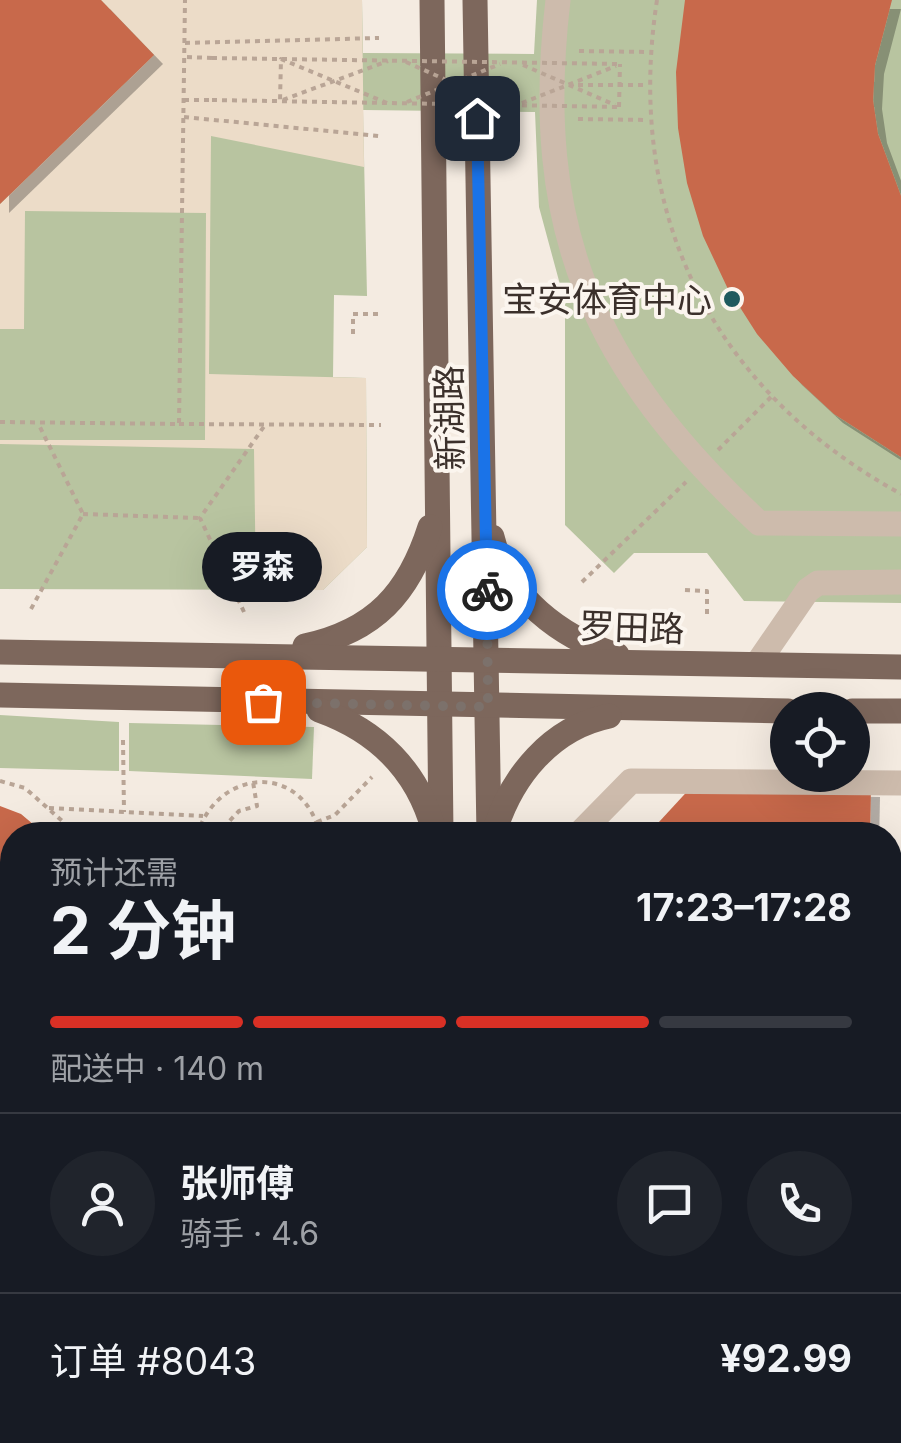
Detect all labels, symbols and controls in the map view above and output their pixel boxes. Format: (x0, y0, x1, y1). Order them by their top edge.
pin (435, 76, 520, 161)
icon: home (450, 91, 505, 146)
place label: 宝安体育中心 (502, 278, 712, 320)
marker: 宝安体育中心 (721, 288, 743, 310)
street label: 新湖路 (427, 365, 471, 471)
callout: 罗森 (203, 532, 323, 602)
courier (437, 540, 537, 640)
text: 罗森 (230, 547, 294, 586)
icon: bike (460, 563, 515, 618)
street label: 罗田路 (579, 604, 685, 650)
pin (221, 660, 306, 745)
icon: bag (236, 675, 291, 730)
map controls (770, 692, 870, 792)
button: locate (770, 692, 870, 792)
text: 预计还需 (50, 853, 178, 892)
text: 17:23–17:28 (636, 884, 852, 930)
text: 2 分钟 (50, 891, 236, 970)
text: 配送中 · 140 m (50, 1049, 264, 1088)
button: person (50, 1151, 155, 1256)
button: chat (617, 1151, 722, 1256)
button: phone (747, 1151, 852, 1256)
text: 张师傅 (180, 1160, 294, 1206)
text: 骑手 · 4.6 (180, 1214, 319, 1253)
text: ¥92.99 (720, 1335, 852, 1381)
text: 订单 #8043 (50, 1338, 256, 1384)

